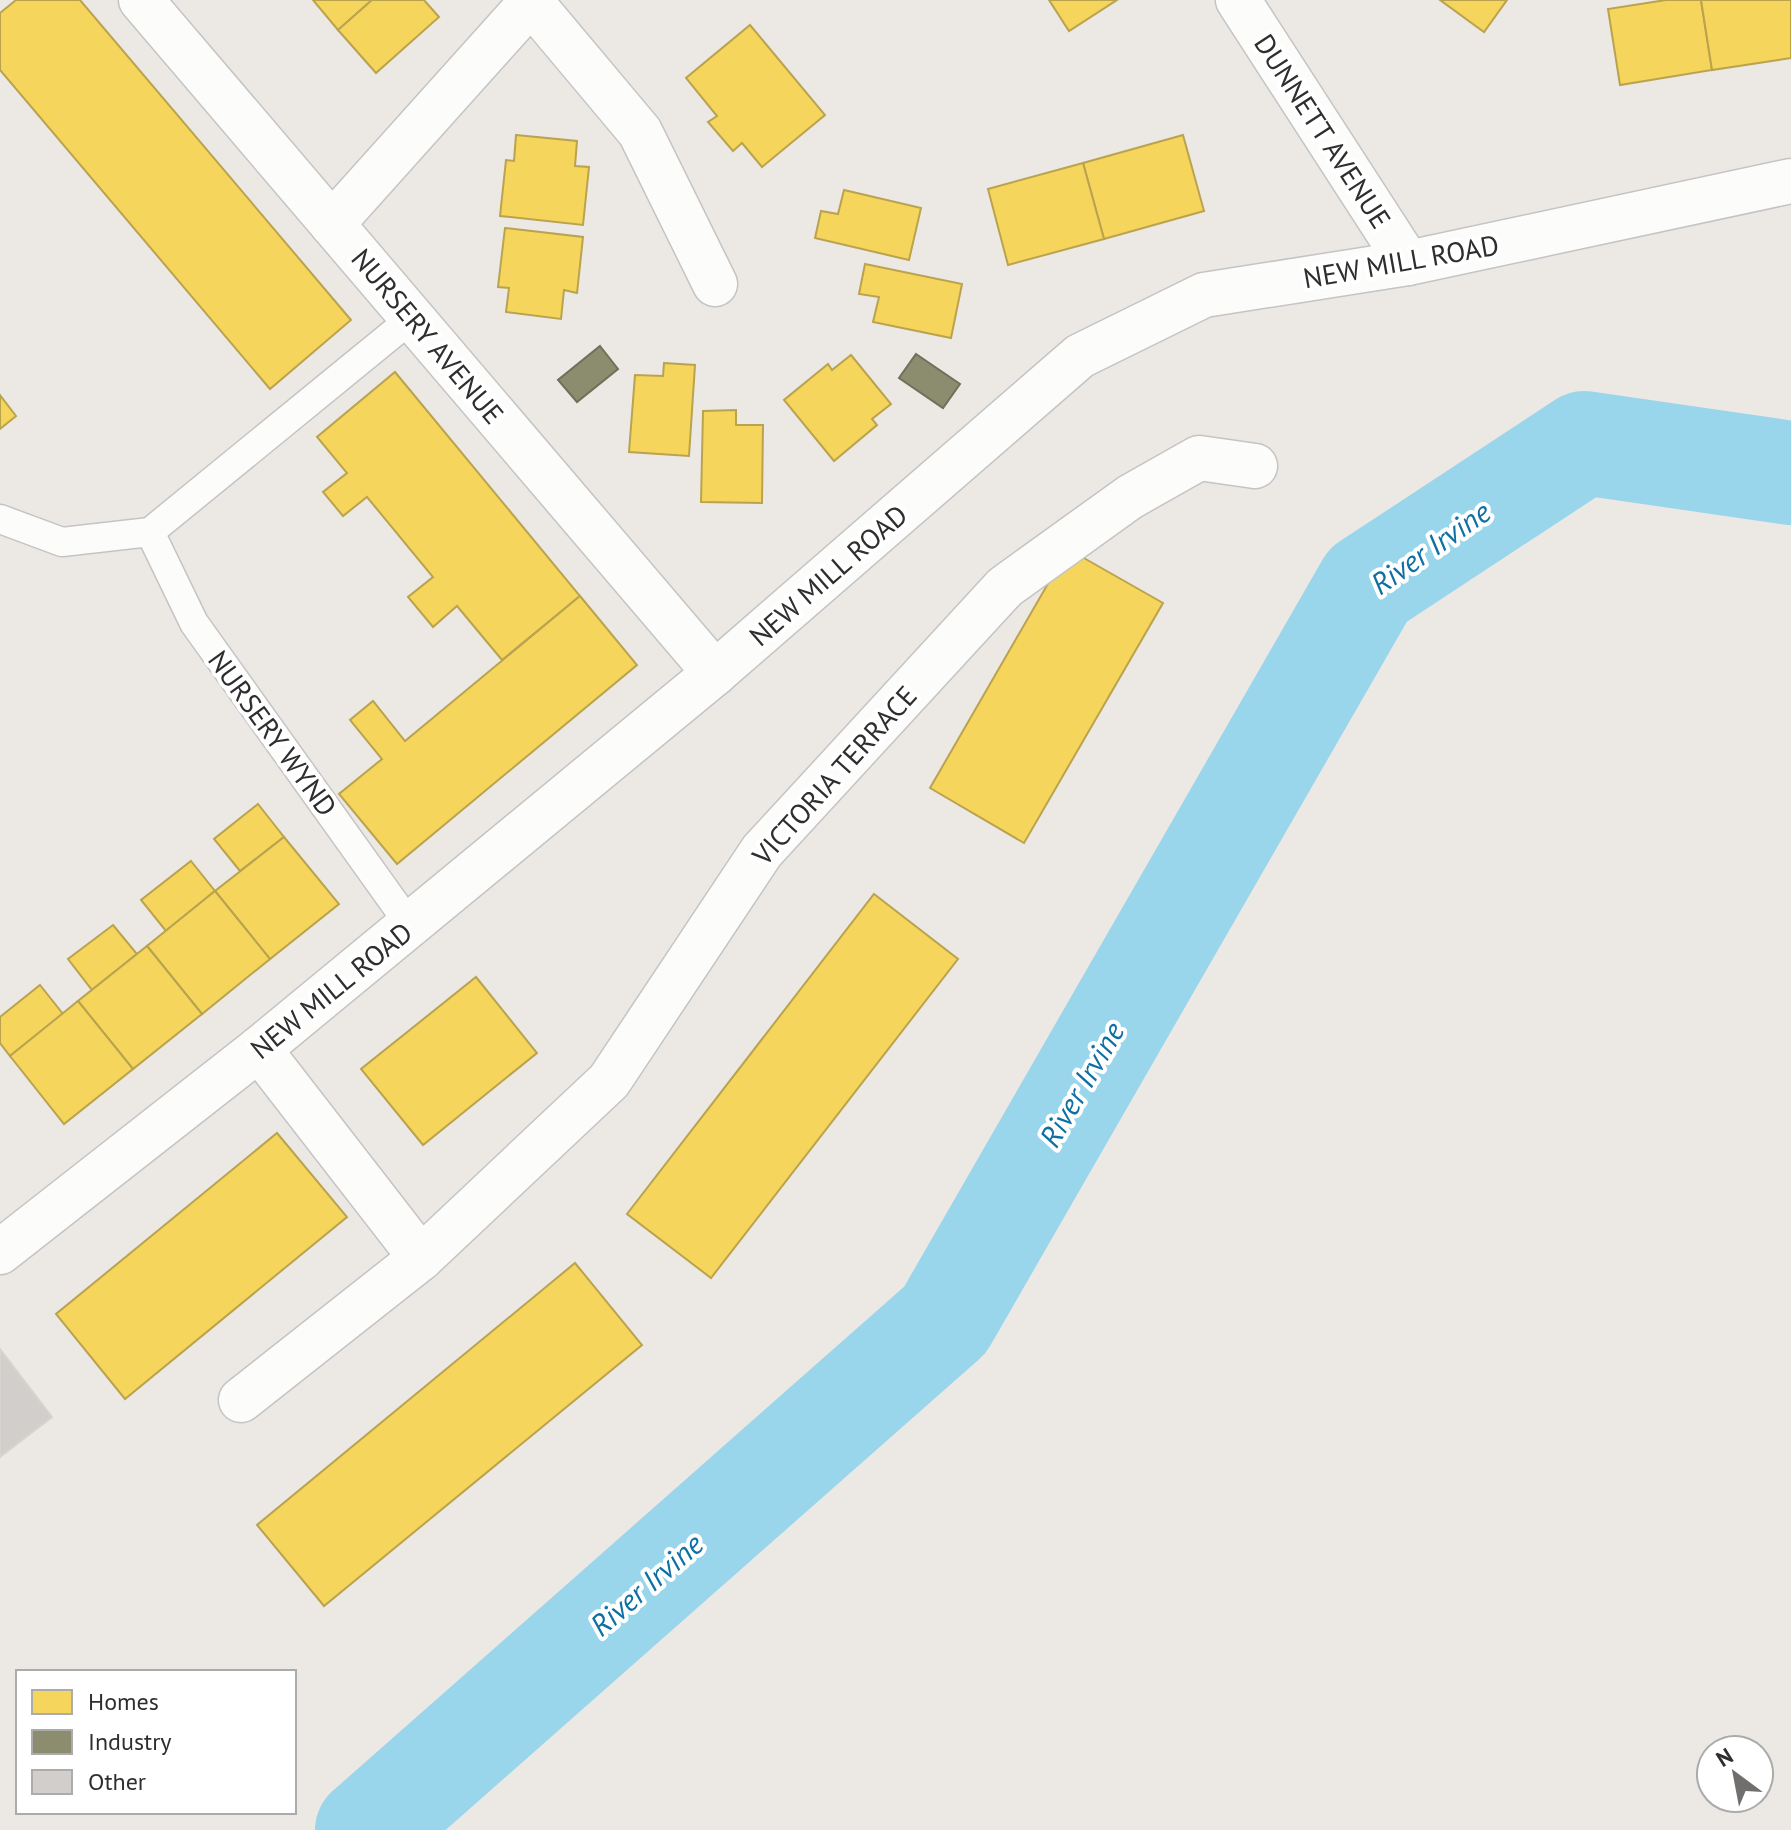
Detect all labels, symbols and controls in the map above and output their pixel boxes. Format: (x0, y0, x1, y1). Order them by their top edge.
street label: DUNNETT AVENUE (1246, 27, 1400, 235)
street label: NEW MILL ROAD (1300, 226, 1502, 296)
street label: NURSERY AVENUE (344, 241, 512, 431)
water label: River Irvine (1362, 491, 1498, 602)
street label: NEW MILL ROAD (741, 496, 915, 654)
street label: NURSERY WYND (200, 643, 346, 823)
street label: VICTORIA TERRACE (743, 678, 924, 873)
street label: NEW MILL ROAD (242, 913, 420, 1067)
water label: River Irvine (1030, 1015, 1132, 1153)
water label: River Irvine (581, 1524, 711, 1644)
legend (16, 1670, 296, 1814)
text: Homes (88, 1686, 159, 1717)
text: Industry (88, 1726, 172, 1757)
north arrow (1695, 1734, 1775, 1814)
text: N (1711, 1741, 1738, 1773)
text: Other (88, 1766, 146, 1797)

